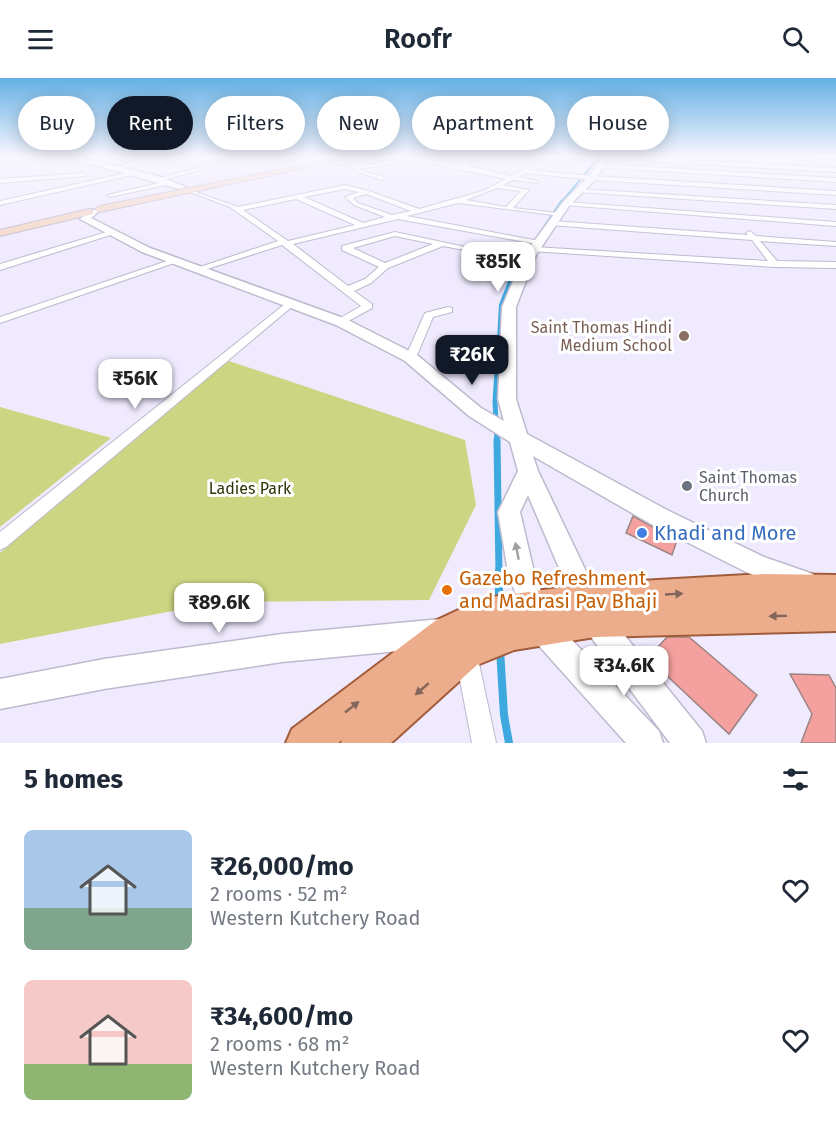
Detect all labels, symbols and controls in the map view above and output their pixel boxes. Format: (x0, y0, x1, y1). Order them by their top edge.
icon: menu (24, 23, 57, 56)
text: Roofr (384, 23, 452, 55)
icon: search (779, 23, 812, 56)
chip: Buy (18, 96, 95, 150)
chip: Rent (107, 96, 193, 150)
chip: Filters (205, 96, 305, 150)
chip: New (317, 96, 400, 150)
chip: Apartment (412, 96, 555, 150)
chip: House (567, 96, 669, 150)
pin: ₹85K (462, 242, 534, 293)
text: ₹85K (475, 249, 521, 273)
place label: Saint Thomas Hindi Medium School (531, 318, 672, 355)
marker: Saint Thomas Hindi Medium School (677, 329, 691, 343)
pin: ₹26K (436, 335, 508, 386)
text: ₹26K (449, 342, 495, 366)
pin: ₹56K (99, 359, 171, 410)
text: ₹56K (112, 366, 158, 390)
place label: Saint Thomas Church (699, 468, 797, 505)
park label: Ladies Park (209, 479, 292, 498)
marker: Saint Thomas Church (680, 479, 694, 493)
place label: Khadi and More (654, 521, 796, 545)
marker: Khadi and More (635, 526, 649, 540)
one-way arrow (512, 542, 521, 561)
place label: Gazebo Refreshment and Madrasi Pav Bhaji (459, 566, 657, 613)
pin: ₹89.6K (170, 583, 268, 634)
marker: Gazebo Refreshment and Madrasi Pav Bhaji (440, 583, 454, 597)
one-way arrow (665, 589, 684, 599)
text: ₹89.6K (188, 590, 250, 614)
one-way arrow (768, 612, 787, 621)
pin: ₹34.6K (575, 646, 673, 697)
text: ₹34.6K (593, 653, 655, 677)
one-way arrow (415, 682, 430, 695)
one-way arrow (344, 700, 360, 713)
icon: filters (779, 763, 812, 796)
text: 5 homes (24, 764, 123, 795)
text: ₹26,000/mo (210, 851, 354, 882)
icon: home (72, 854, 144, 926)
icon: heart (779, 874, 812, 907)
text: 2 rooms · 52 m² (210, 882, 348, 906)
text: Western Kutchery Road (210, 906, 420, 930)
text: ₹34,600/mo (210, 1001, 353, 1032)
icon: home (72, 1004, 144, 1076)
icon: heart (779, 1024, 812, 1057)
text: 2 rooms · 68 m² (210, 1032, 350, 1056)
text: Western Kutchery Road (210, 1056, 420, 1080)

